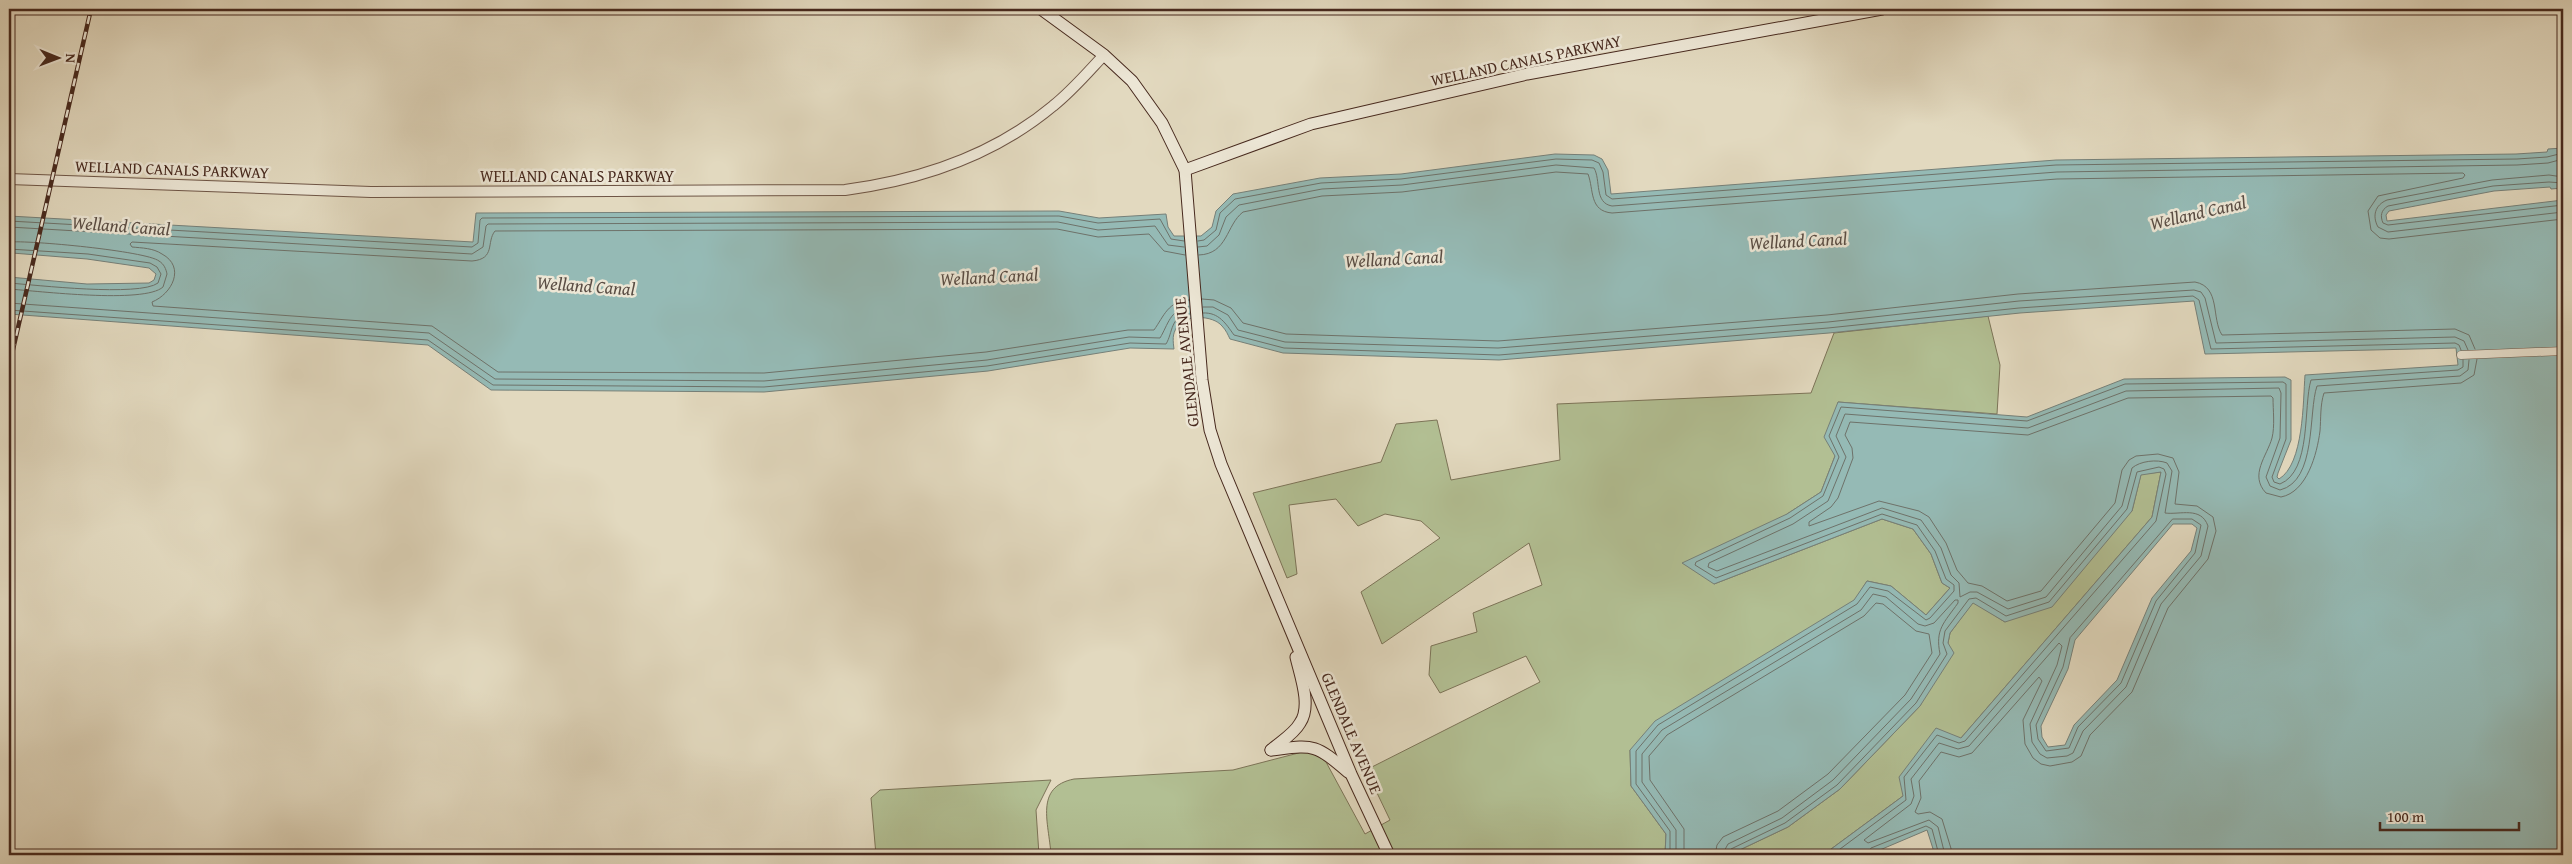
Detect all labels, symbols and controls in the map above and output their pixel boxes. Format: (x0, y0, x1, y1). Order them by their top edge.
street label: WELLAND CANALS PARKWAY (1429, 28, 1624, 92)
north arrow (32, 32, 82, 82)
text: N (61, 53, 81, 64)
street label: WELLAND CANALS PARKWAY (75, 154, 270, 184)
street label: WELLAND CANALS PARKWAY (480, 164, 675, 188)
water label: Welland Canal (2147, 188, 2249, 237)
water label: Welland Canal (71, 209, 172, 242)
water label: Welland Canal (1748, 224, 1848, 257)
water label: Welland Canal (1344, 242, 1444, 275)
water label: Welland Canal (939, 260, 1039, 293)
water label: Welland Canal (536, 269, 637, 302)
street label: GLENDALE AVENUE (1167, 296, 1205, 428)
street label: GLENDALE AVENUE (1316, 668, 1388, 798)
scale bar (2380, 799, 2518, 831)
text: 100 m (2387, 806, 2425, 827)

